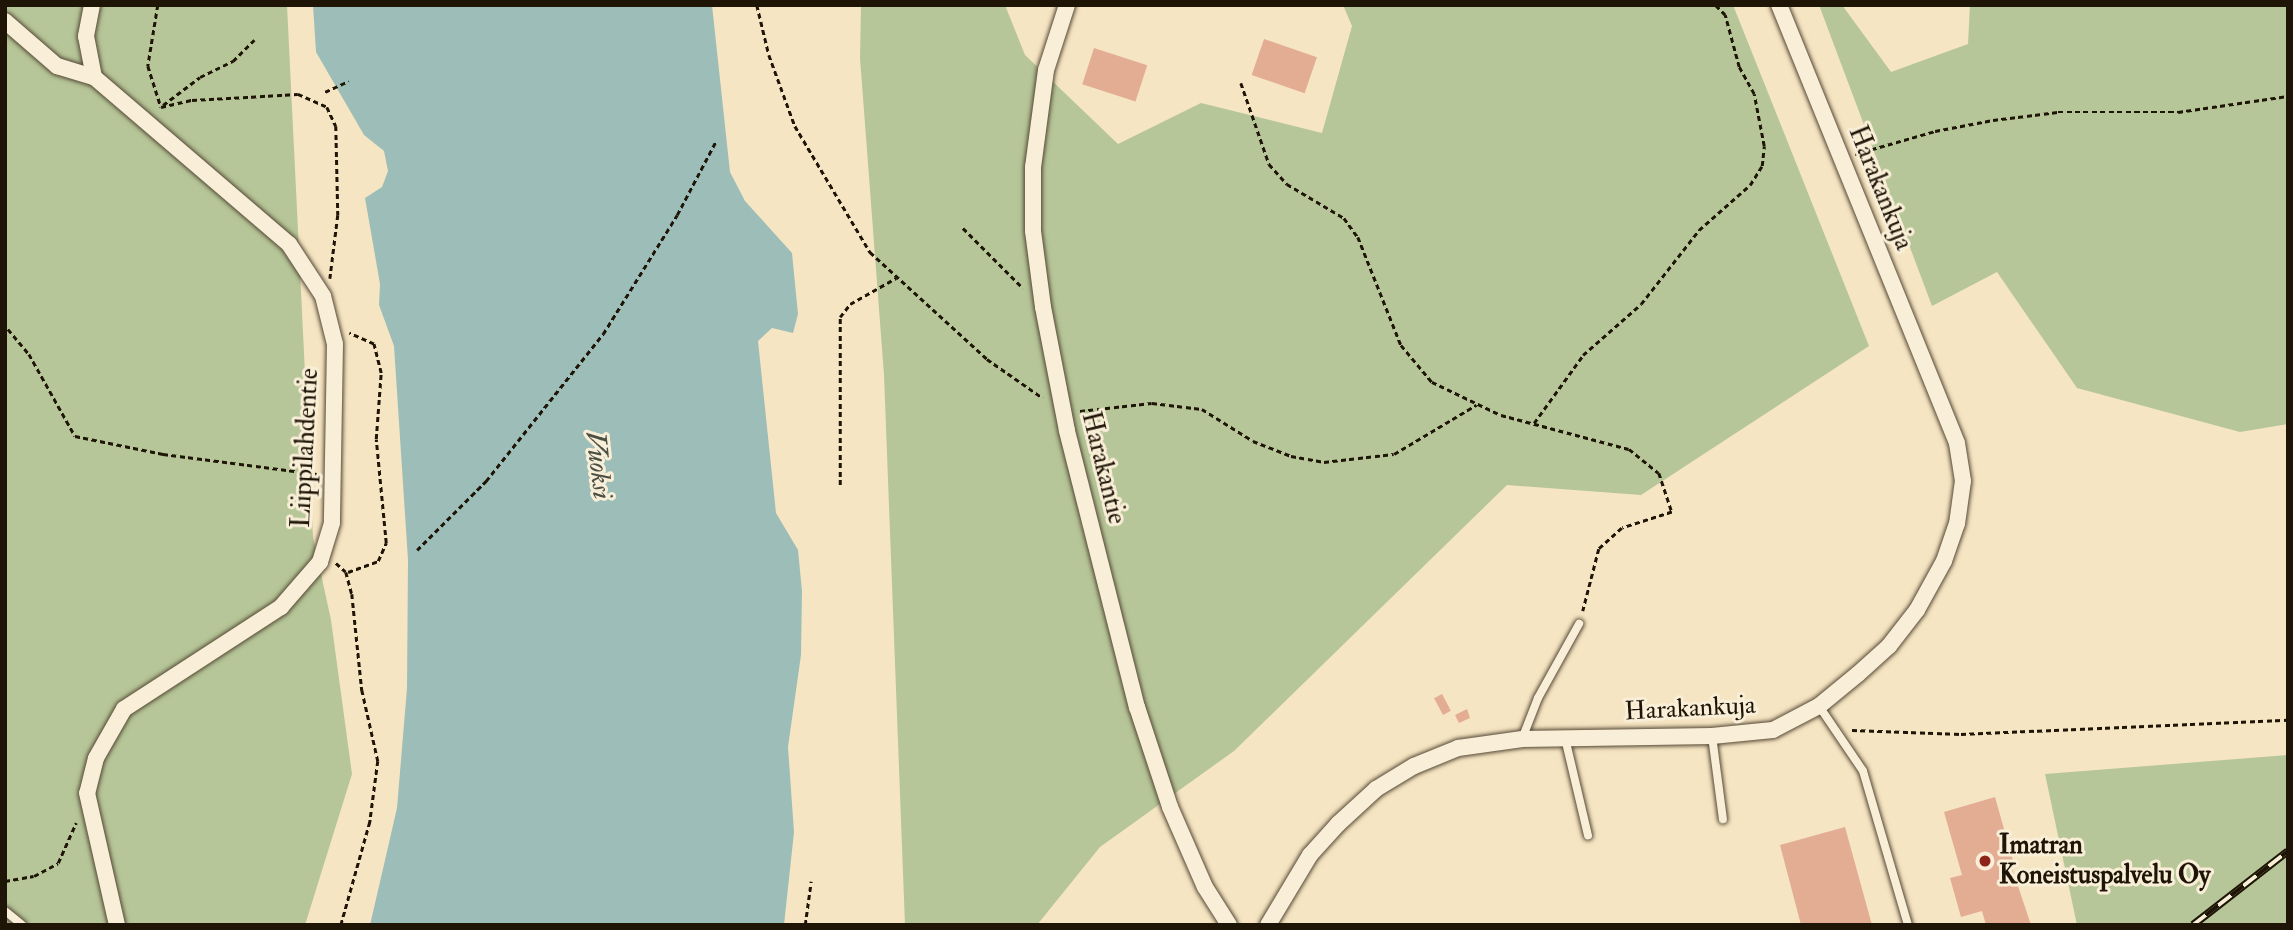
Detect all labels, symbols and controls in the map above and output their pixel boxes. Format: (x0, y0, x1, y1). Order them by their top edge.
street label: Harakankuja (1841, 121, 1919, 255)
street label: Liippilahdentie (286, 367, 326, 529)
street label: Harakantie (1074, 409, 1132, 527)
water label: Vuoksi (577, 429, 619, 501)
street label: Harakankuja (1624, 690, 1756, 728)
place label: Imatran Koneistuspalvelu Oy (1999, 830, 2210, 892)
marker: Imatran Koneistuspalvelu Oy (1977, 853, 1993, 869)

